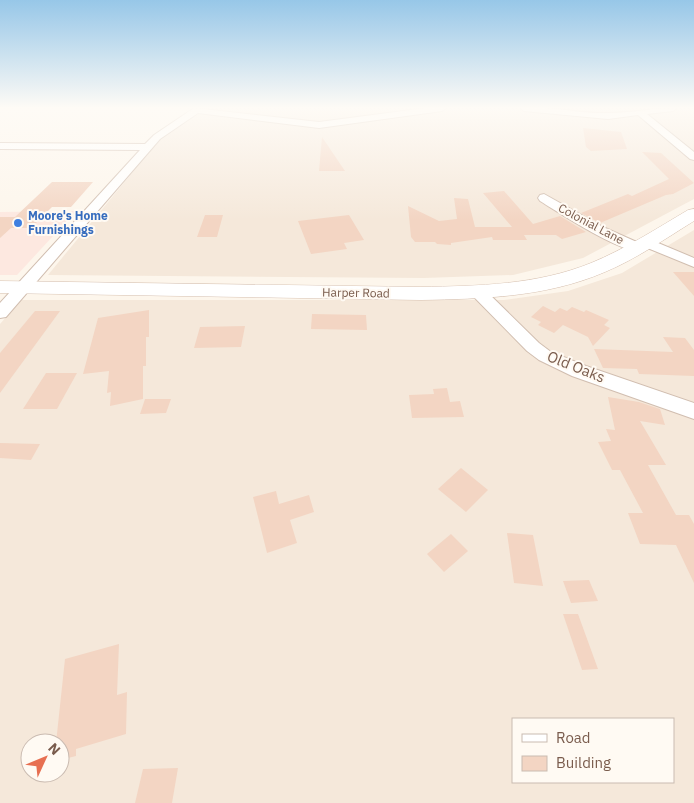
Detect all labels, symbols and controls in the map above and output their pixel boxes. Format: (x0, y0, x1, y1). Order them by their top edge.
street label: Colonial Lane (556, 200, 627, 247)
place label: Moore's Home Furnishings (28, 208, 108, 237)
marker: Moore's Home Furnishings (12, 217, 24, 229)
street label: Harper Road (322, 284, 390, 301)
street label: Old Oaks (545, 346, 608, 387)
legend (512, 718, 674, 783)
text: Road (556, 728, 591, 747)
north arrow (20, 733, 70, 783)
text: N (44, 739, 64, 759)
text: Building (556, 753, 611, 772)

